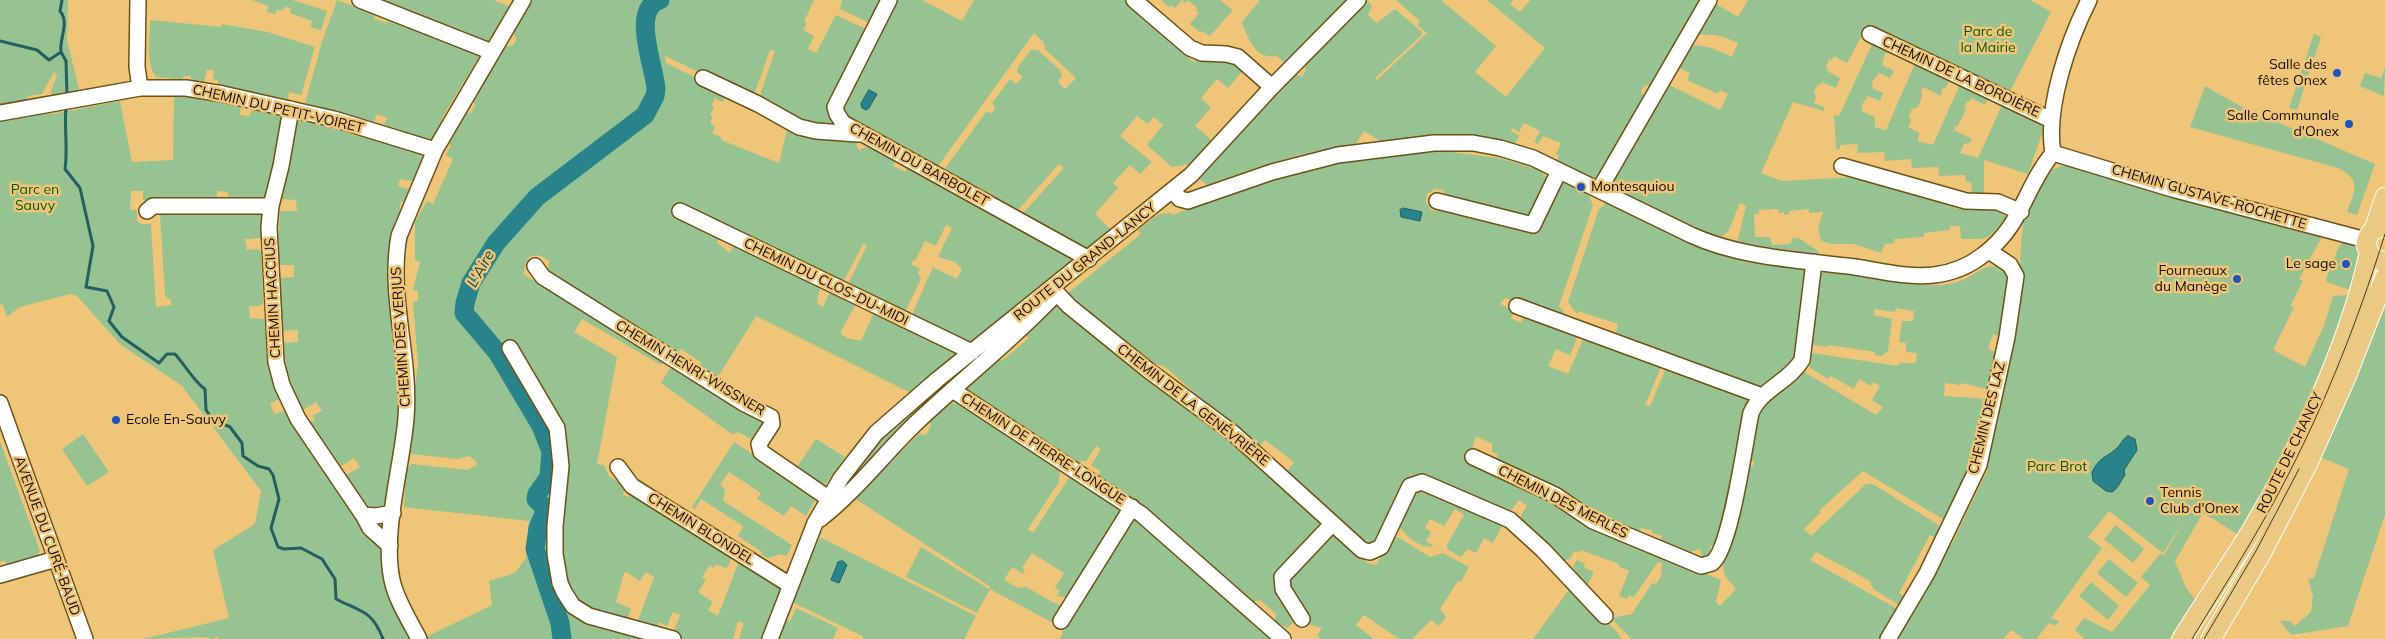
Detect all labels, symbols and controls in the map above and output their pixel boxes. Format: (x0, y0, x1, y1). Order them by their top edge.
park label: Parc de la Mairie (1960, 24, 2016, 56)
street label: CHEMIN DE LA BORDIÈRE (1879, 33, 2043, 121)
place label: Salle des fêtes Onex (2258, 57, 2327, 90)
marker: Salle des fêtes Onex (2331, 67, 2343, 79)
street label: CHEMIN DU PETIT-VOIRET (191, 81, 365, 137)
place label: Salle Communale d'Onex (2227, 108, 2339, 140)
marker: Salle Communale d'Onex (2343, 118, 2355, 130)
street label: CHEMIN DU BARBOLET (847, 120, 991, 210)
street label: CHEMIN GUSTAVE-ROCHETTE (2109, 161, 2309, 233)
place label: Montesquiou (1591, 179, 1674, 195)
marker: Montesquiou (1575, 181, 1587, 193)
park label: Parc en Sauvy (11, 182, 59, 214)
street label: ROUTE DU GRAND-LANCY (1010, 199, 1160, 325)
street label: CHEMIN DU CLOS-DU-MIDI (741, 235, 911, 329)
street label: CHEMIN HACCIUS (261, 237, 285, 359)
water label: L'Aire (464, 247, 498, 291)
place label: Le sage (2286, 256, 2336, 272)
marker: Le sage (2340, 258, 2352, 270)
place label: Fourneaux du Manège (2155, 263, 2227, 296)
street label: CHEMIN DES VERJUS (388, 266, 414, 408)
marker: Fourneaux du Manège (2231, 273, 2243, 285)
street label: CHEMIN HENRI-WISSNER (612, 317, 768, 419)
street label: CHEMIN DE LA GENÉVRIÈRE (1114, 340, 1272, 470)
street label: CHEMIN DES LAZ (1965, 360, 2009, 476)
street label: CHEMIN DE PIERRE-LONGUE (958, 390, 1128, 508)
street label: ROUTE DE CHANCY (2253, 390, 2327, 516)
place label: Ecole En-Sauvy (126, 412, 226, 428)
marker: Ecole En-Sauvy (110, 414, 122, 426)
street label: AVENUE DU CURÉ-BAUD (10, 454, 84, 618)
park label: Parc Brot (2027, 459, 2087, 475)
street label: CHEMIN DES MERLES (1495, 462, 1631, 542)
place label: Tennis Club d'Onex (2160, 485, 2239, 518)
street label: CHEMIN BLONDEL (645, 489, 757, 569)
marker: Tennis Club d'Onex (2144, 495, 2156, 507)

